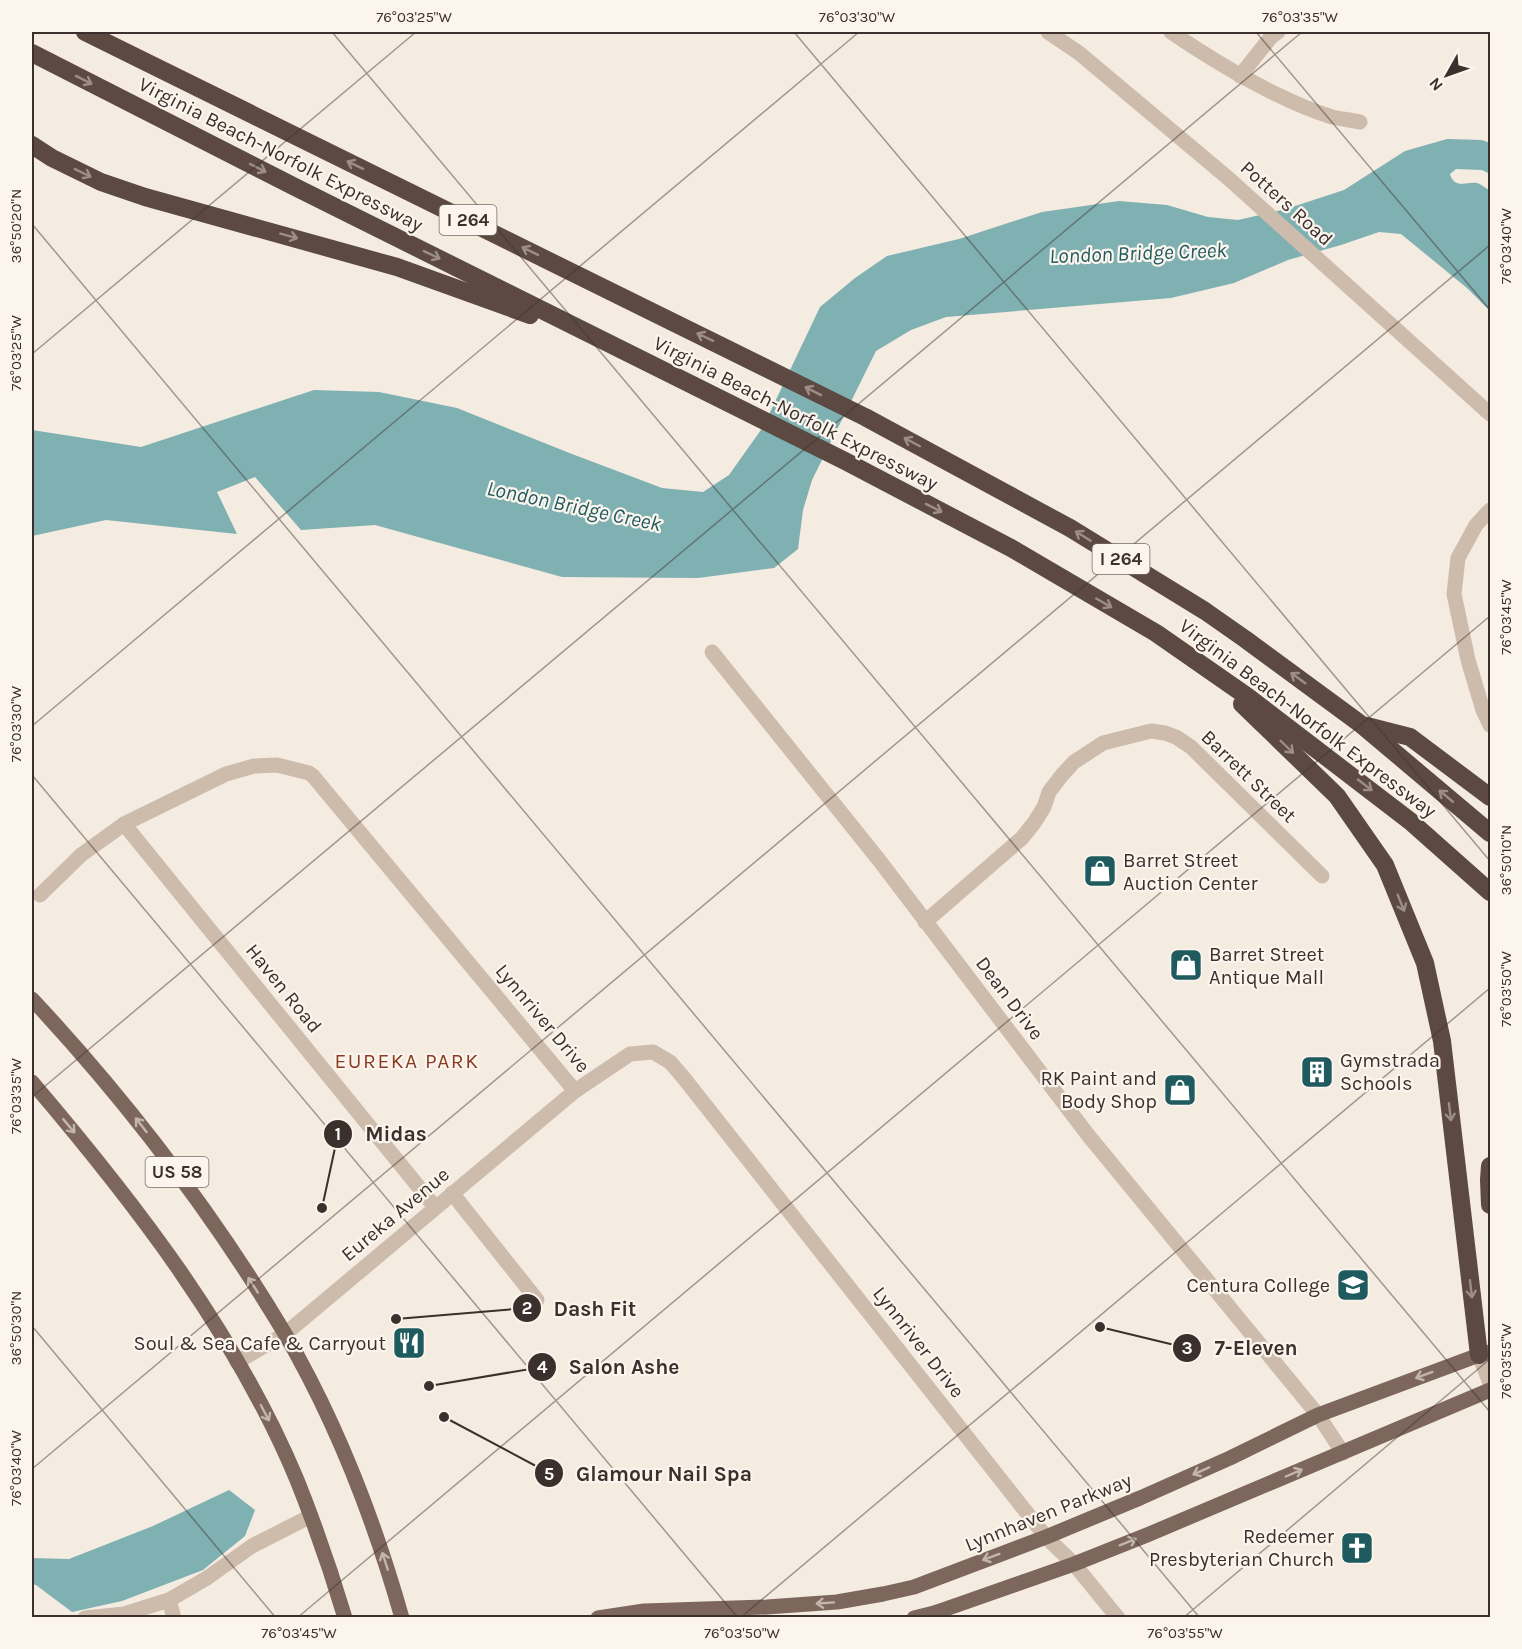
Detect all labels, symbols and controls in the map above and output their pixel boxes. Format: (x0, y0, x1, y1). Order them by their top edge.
text: 76°03'25"W (376, 8, 452, 26)
text: 76°03'30"W (819, 8, 896, 26)
text: 76°03'35"W (1262, 8, 1339, 26)
north arrow (1417, 45, 1477, 105)
street label: Virginia Beach-Norfolk Expressway (135, 72, 427, 236)
text: N (1425, 74, 1447, 95)
one-way arrow (74, 75, 92, 86)
street label: Potters Road (1236, 156, 1337, 251)
one-way arrow (347, 158, 365, 170)
one-way arrow (248, 163, 266, 174)
one-way arrow (73, 167, 91, 179)
text: 36°50'20"N (7, 189, 25, 263)
road number: I 264 (440, 205, 496, 235)
text: 76°03'40"W (1497, 208, 1515, 284)
one-way arrow (279, 231, 298, 242)
water label: London Bridge Creek (1049, 238, 1228, 268)
one-way arrow (522, 244, 540, 256)
one-way arrow (423, 250, 441, 262)
text: 76°03'25"W (7, 315, 25, 391)
street label: Virginia Beach-Norfolk Expressway (650, 331, 942, 495)
one-way arrow (697, 331, 715, 342)
one-way arrow (805, 384, 823, 396)
one-way arrow (904, 436, 921, 448)
water label: London Bridge Creek (485, 476, 664, 536)
one-way arrow (925, 502, 943, 514)
one-way arrow (1075, 529, 1092, 541)
road number: I 264 (1092, 544, 1150, 574)
text: 76°03'45"W (1497, 579, 1515, 655)
one-way arrow (1095, 597, 1112, 609)
street label: Virginia Beach-Norfolk Expressway (1175, 614, 1441, 823)
one-way arrow (1290, 672, 1306, 684)
text: 76°03'30"W (7, 685, 25, 762)
street label: Barrett Street (1196, 725, 1301, 828)
one-way arrow (1279, 740, 1294, 755)
one-way arrow (1356, 779, 1372, 792)
one-way arrow (1438, 789, 1454, 802)
text: 36°50'10"N (1497, 825, 1515, 895)
place label: Barret Street Auction Center (1123, 849, 1259, 895)
shop icon: Barret Street Auction Center (1082, 853, 1118, 889)
one-way arrow (1396, 893, 1407, 912)
street label: Haven Road (241, 939, 326, 1037)
place label: Barret Street Antique Mall (1209, 943, 1325, 989)
shop icon: Barret Street Antique Mall (1168, 947, 1204, 983)
text: 76°03'50"W (1497, 950, 1515, 1027)
street label: Dean Drive (971, 952, 1048, 1044)
street label: Lynnriver Drive (491, 959, 595, 1077)
district label: EUREKA PARK (335, 1049, 479, 1073)
place label: Gymstrada Schools (1340, 1049, 1440, 1095)
building icon: Gymstrada Schools (1299, 1054, 1335, 1090)
text: 76°03'35"W (7, 1057, 25, 1134)
place label: RK Paint and Body Shop (1041, 1067, 1157, 1113)
shop icon: RK Paint and Body Shop (1162, 1072, 1198, 1108)
one-way arrow (1445, 1101, 1456, 1121)
callout: Midas (323, 1114, 438, 1153)
one-way arrow (63, 1118, 76, 1134)
one-way arrow (134, 1118, 147, 1134)
text: Midas (365, 1122, 427, 1146)
text: 1 (335, 1123, 341, 1145)
road number: US 58 (146, 1157, 208, 1187)
street label: Eureka Avenue (337, 1163, 454, 1266)
school or university icon: Centura College (1335, 1267, 1371, 1303)
place label: Centura College (1187, 1274, 1330, 1297)
one-way arrow (247, 1276, 260, 1293)
one-way arrow (1466, 1279, 1477, 1299)
street label: Lynnriver Drive (868, 1282, 969, 1402)
callout: Dash Fit (512, 1289, 648, 1328)
text: 36°50'30"N (7, 1291, 25, 1365)
text: 2 (522, 1297, 532, 1319)
text: Dash Fit (554, 1297, 636, 1321)
text: 76°03'55"W (1497, 1323, 1515, 1399)
restaurant icon: Soul & Sea Cafe & Carryout (391, 1325, 427, 1361)
callout: 7-Eleven (1172, 1328, 1310, 1367)
place label: Soul & Sea Cafe & Carryout (134, 1332, 386, 1355)
text: 7-Eleven (1214, 1336, 1298, 1360)
text: 3 (1181, 1337, 1193, 1359)
callout: Salon Ashe (527, 1347, 692, 1386)
text: Salon Ashe (569, 1355, 679, 1379)
text: 4 (537, 1356, 548, 1378)
one-way arrow (1416, 1370, 1434, 1381)
one-way arrow (259, 1404, 271, 1422)
text: 76°03'40"W (7, 1430, 25, 1506)
callout: Glamour Nail Spa (534, 1454, 763, 1493)
text: Glamour Nail Spa (576, 1462, 752, 1486)
text: 5 (544, 1463, 554, 1485)
one-way arrow (1192, 1466, 1210, 1477)
one-way arrow (1284, 1467, 1302, 1478)
street label: Lynnhaven Parkway (961, 1468, 1135, 1556)
place label: Redeemer Presbyterian Church (1149, 1525, 1335, 1571)
church icon: Redeemer Presbyterian Church (1339, 1530, 1375, 1566)
one-way arrow (1118, 1536, 1137, 1547)
one-way arrow (379, 1552, 390, 1571)
one-way arrow (982, 1553, 1001, 1564)
one-way arrow (816, 1597, 836, 1608)
text: 76°03'45"W (261, 1624, 337, 1642)
text: 76°03'50"W (704, 1624, 781, 1642)
text: 76°03'55"W (1147, 1624, 1223, 1642)

